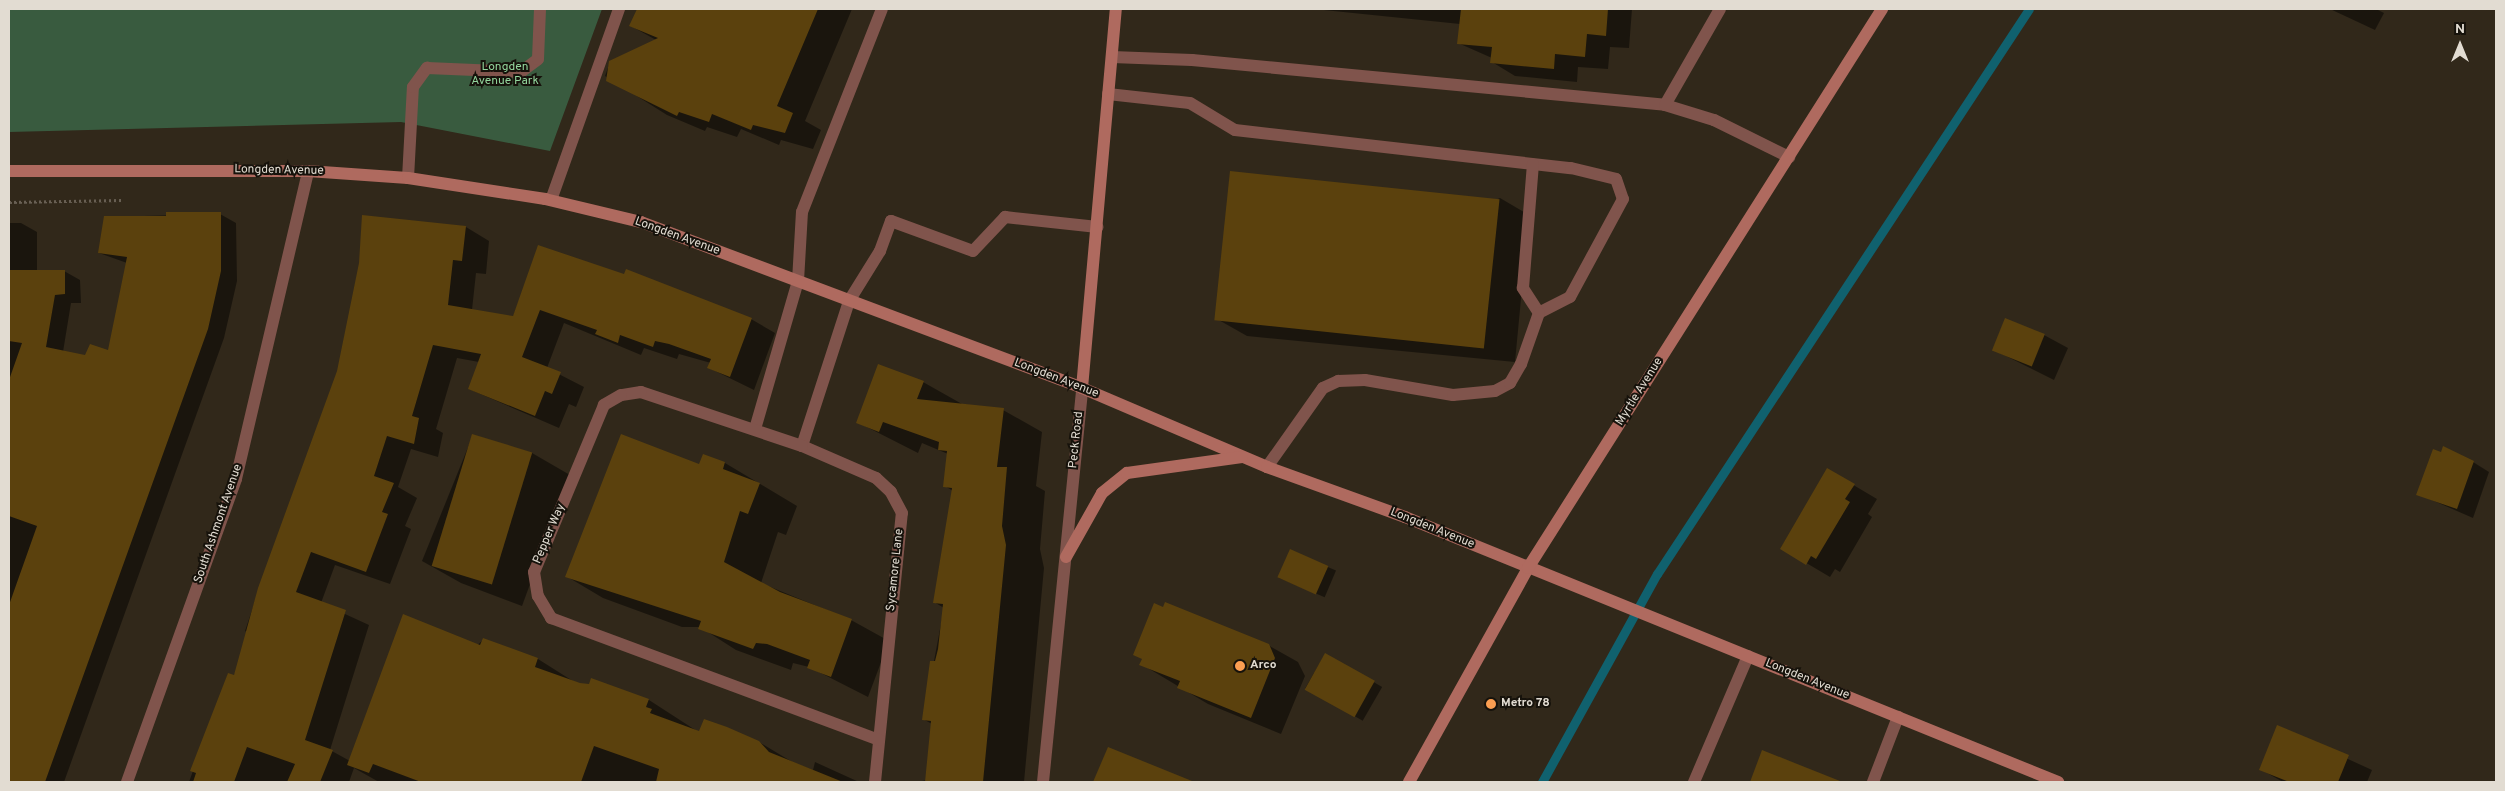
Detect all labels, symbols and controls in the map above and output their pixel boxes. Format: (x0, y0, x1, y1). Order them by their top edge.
north arrow (2435, 20, 2485, 70)
text: N (2455, 21, 2465, 38)
park label: Longden Avenue Park (471, 61, 539, 89)
street label: Longden Avenue (234, 163, 324, 179)
street label: Longden Avenue (632, 215, 722, 259)
street label: Myrtle Avenue (1613, 355, 1667, 429)
street label: Longden Avenue (1011, 356, 1101, 402)
street label: Peck Road (1067, 411, 1087, 469)
street label: South Ashmont Avenue (192, 462, 246, 586)
street label: Pepper Way (531, 502, 569, 566)
street label: Longden Avenue (1388, 505, 1476, 553)
street label: Sycamore Lane (885, 528, 907, 612)
street label: Longden Avenue (1763, 656, 1851, 704)
place label: Arco (1250, 659, 1277, 673)
marker: Arco (1234, 660, 1246, 672)
place label: Metro 78 (1501, 697, 1550, 711)
marker: Metro 78 (1485, 698, 1497, 710)

